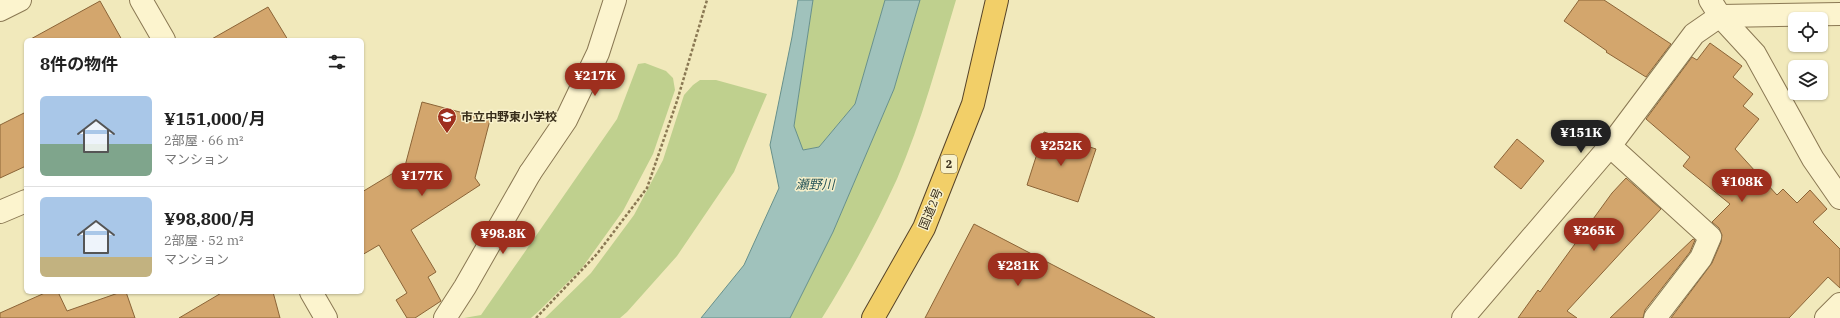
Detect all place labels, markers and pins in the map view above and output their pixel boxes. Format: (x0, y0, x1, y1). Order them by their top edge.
pin: ¥217K (567, 63, 623, 97)
school or university icon: 市立中野東小学校 (436, 106, 458, 134)
place label: 市立中野東小学校 (461, 109, 557, 124)
pin: ¥151K (1553, 120, 1609, 154)
pin: ¥252K (1033, 133, 1089, 167)
pin: ¥177K (394, 163, 450, 197)
pin: ¥108K (1714, 169, 1770, 203)
pin: ¥265K (1566, 218, 1622, 252)
pin: ¥98.8K (470, 221, 536, 255)
pin: ¥281K (990, 253, 1046, 287)

